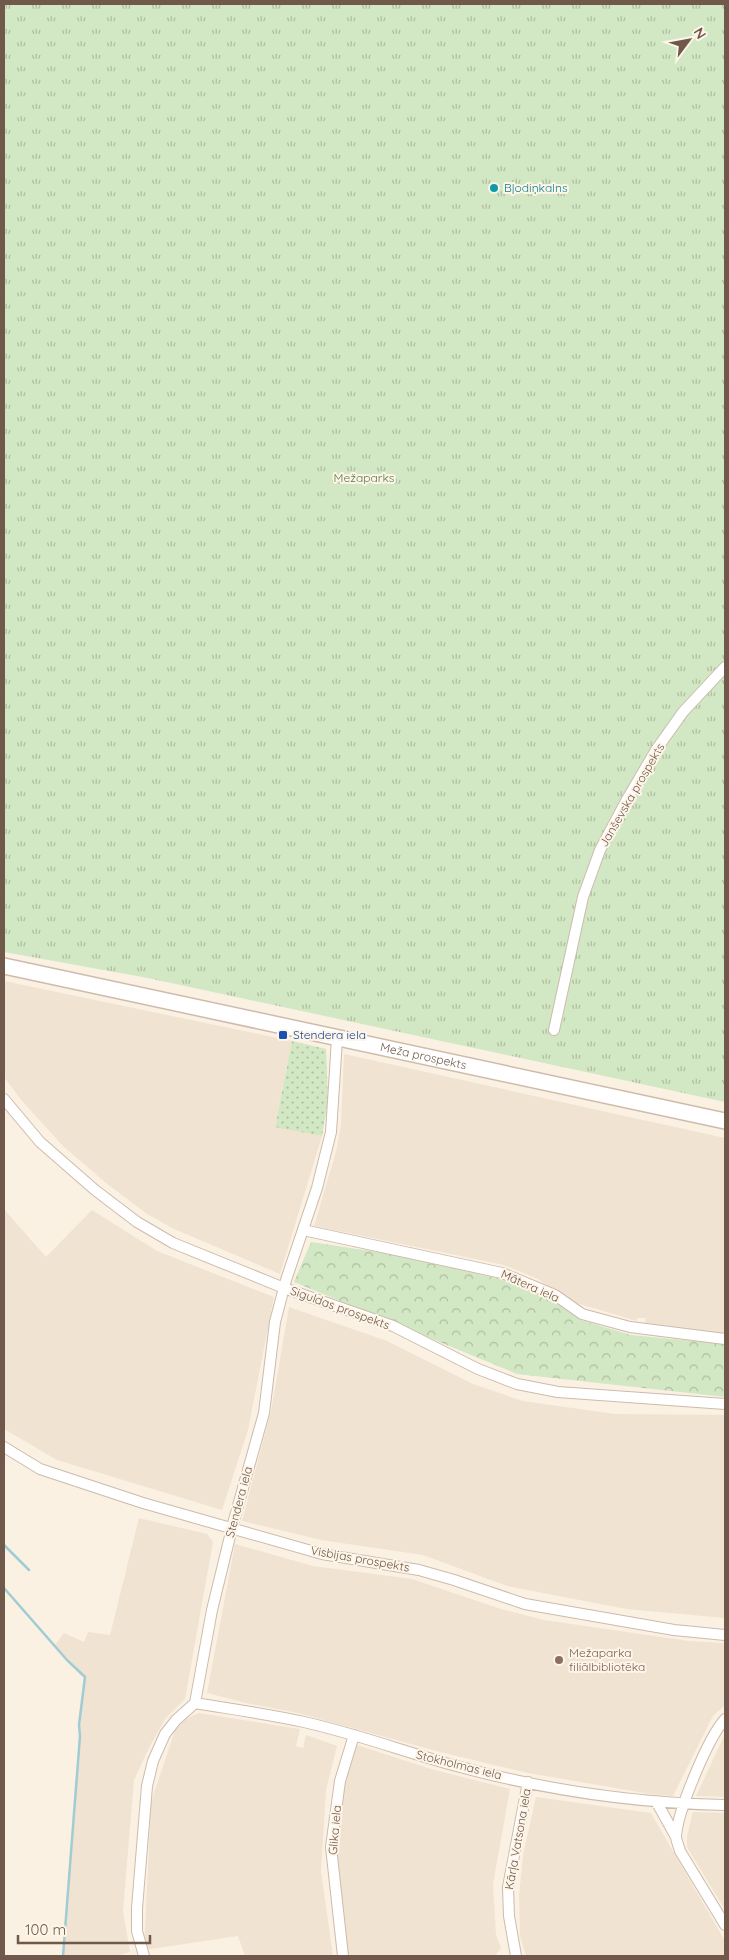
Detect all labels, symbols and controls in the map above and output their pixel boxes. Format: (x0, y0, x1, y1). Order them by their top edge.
north arrow (664, 15, 714, 65)
text: N (690, 24, 710, 42)
place label: Bļodiņkalns (504, 180, 568, 195)
marker: Bļodiņkalns (488, 182, 500, 194)
park label: Mežaparks (334, 470, 395, 485)
street label: Janševska prospekts (596, 740, 668, 849)
place label: Stendera iela (293, 1027, 366, 1042)
marker: Stendera iela (277, 1029, 289, 1041)
street label: Meža prospekts (379, 1039, 468, 1072)
street label: Mātera iela (499, 1266, 562, 1305)
street label: Siguldas prospekts (288, 1283, 392, 1333)
street label: Stendera iela (222, 1465, 255, 1539)
street label: Visbijas prospekts (309, 1542, 411, 1575)
place label: Mežaparka filiālbibliotēka (569, 1645, 645, 1674)
marker: Mežaparka filiālbibliotēka (553, 1654, 565, 1666)
street label: Stokholmas iela (415, 1747, 503, 1782)
street label: Kārļa Vatsona iela (501, 1787, 534, 1891)
street label: Glika iela (325, 1804, 344, 1855)
scale bar (18, 1912, 150, 1944)
text: 100 m (25, 1920, 66, 1939)

